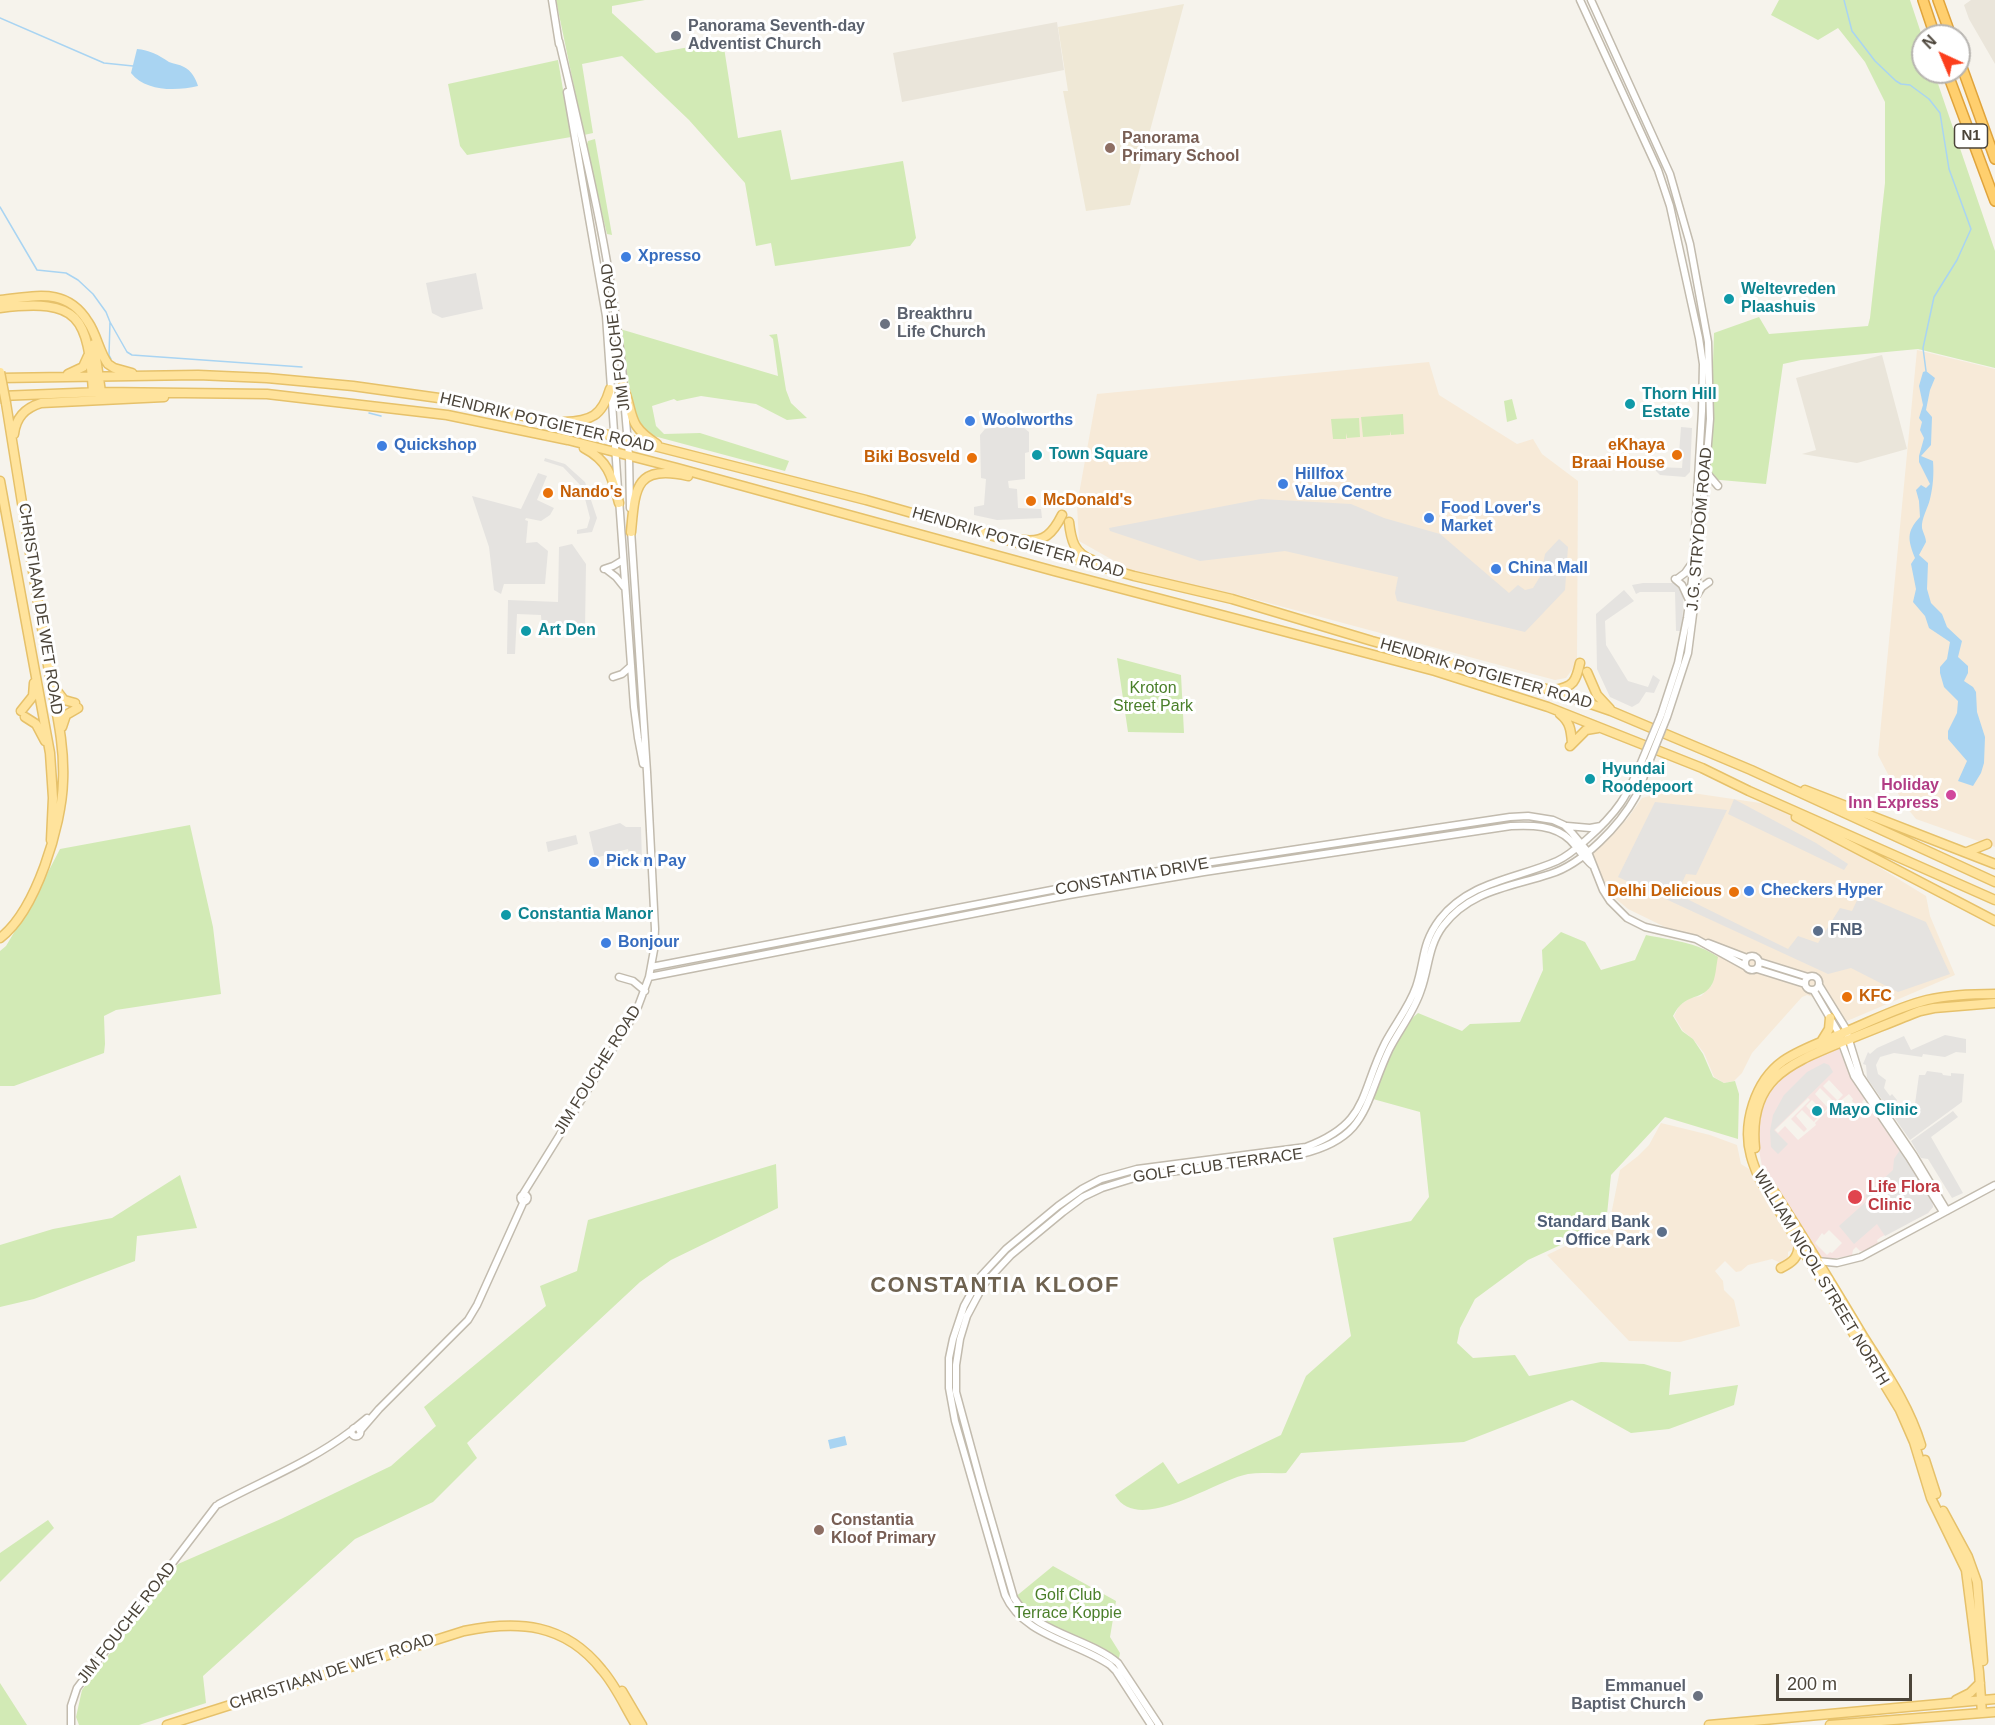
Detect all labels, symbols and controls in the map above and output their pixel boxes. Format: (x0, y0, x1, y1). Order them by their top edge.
place label: Panorama Seventh-day Adventist Church (688, 17, 865, 55)
north arrow (1911, 24, 1971, 84)
marker: Panorama Seventh-day Adventist Church (669, 29, 683, 43)
text: N (1919, 32, 1940, 52)
road number: N1 (1954, 124, 1988, 148)
place label: Panorama Primary School (1122, 129, 1239, 167)
marker: Panorama Primary School (1103, 141, 1117, 155)
place label: Xpresso (638, 247, 701, 267)
marker: Xpresso (619, 250, 633, 264)
street label: JIM FOUCHE ROAD (597, 262, 635, 412)
place label: Weltevreden Plaashuis (1741, 280, 1836, 318)
marker: Weltevreden Plaashuis (1722, 292, 1736, 306)
place label: Breakthru Life Church (897, 305, 986, 343)
marker: Breakthru Life Church (878, 317, 892, 331)
place label: Thorn Hill Estate (1642, 385, 1717, 423)
street label: HENDRIK POTGIETER ROAD (438, 389, 656, 457)
marker: Thorn Hill Estate (1623, 397, 1637, 411)
place label: Woolworths (982, 411, 1073, 431)
marker: Woolworths (963, 414, 977, 428)
place label: Quickshop (394, 436, 477, 456)
place label: eKhaya Braai House (1572, 436, 1665, 474)
marker: Quickshop (375, 439, 389, 453)
place label: Town Square (1049, 445, 1148, 465)
street label: J.G. STRYDOM ROAD (1683, 446, 1717, 612)
place label: Biki Bosveld (864, 448, 960, 468)
marker: Town Square (1030, 448, 1044, 462)
marker: eKhaya Braai House (1670, 448, 1684, 462)
marker: Biki Bosveld (965, 451, 979, 465)
place label: Hillfox Value Centre (1295, 465, 1392, 503)
marker: Hillfox Value Centre (1276, 477, 1290, 491)
place label: Nando's (560, 483, 622, 503)
marker: Nando's (541, 486, 555, 500)
place label: McDonald's (1043, 491, 1132, 511)
marker: McDonald's (1024, 494, 1038, 508)
place label: Food Lover's Market (1441, 499, 1541, 537)
street label: CHRISTIAAN DE WET ROAD (14, 502, 66, 716)
street label: HENDRIK POTGIETER ROAD (910, 504, 1126, 582)
marker: Food Lover's Market (1422, 511, 1436, 525)
place label: China Mall (1508, 559, 1588, 579)
marker: China Mall (1489, 562, 1503, 576)
place label: Art Den (538, 621, 596, 641)
marker: Art Den (519, 624, 533, 638)
street label: HENDRIK POTGIETER ROAD (1378, 635, 1594, 713)
park label: Kroton Street Park (1113, 679, 1193, 717)
place label: Hyundai Roodepoort (1602, 760, 1693, 798)
marker: Hyundai Roodepoort (1583, 772, 1597, 786)
place label: Holiday Inn Express (1848, 776, 1939, 814)
marker: Holiday Inn Express (1944, 788, 1958, 802)
place label: Pick n Pay (606, 852, 686, 872)
street label: CONSTANTIA DRIVE (1054, 854, 1210, 900)
marker: Pick n Pay (587, 855, 601, 869)
place label: Checkers Hyper (1761, 881, 1883, 901)
place label: Delhi Delicious (1607, 882, 1722, 902)
marker: Checkers Hyper (1742, 884, 1756, 898)
marker: Delhi Delicious (1727, 885, 1741, 899)
place label: Constantia Manor (518, 905, 653, 925)
marker: Constantia Manor (499, 908, 513, 922)
place label: FNB (1830, 921, 1863, 941)
marker: FNB (1811, 924, 1825, 938)
place label: Bonjour (618, 933, 679, 953)
marker: Bonjour (599, 936, 613, 950)
place label: KFC (1859, 987, 1892, 1007)
marker: KFC (1840, 990, 1854, 1004)
street label: JIM FOUCHE ROAD (551, 1002, 645, 1138)
place label: Mayo Clinic (1829, 1101, 1918, 1121)
marker: Mayo Clinic (1810, 1104, 1824, 1118)
street label: GOLF CLUB TERRACE (1132, 1145, 1304, 1187)
street label: WILLIAM NICOL STREET NORTH (1749, 1167, 1893, 1389)
place label: Life Flora Clinic (1868, 1178, 1940, 1216)
marker: Life Flora Clinic (1846, 1188, 1864, 1206)
place label: Standard Bank - Office Park (1537, 1213, 1650, 1251)
marker: Standard Bank - Office Park (1655, 1225, 1669, 1239)
district label: CONSTANTIA KLOOF (870, 1273, 1120, 1299)
place label: Constantia Kloof Primary (831, 1511, 936, 1549)
marker: Constantia Kloof Primary (812, 1523, 826, 1537)
street label: JIM FOUCHE ROAD (74, 1559, 180, 1687)
park label: Golf Club Terrace Koppie (1014, 1586, 1122, 1624)
street label: CHRISTIAAN DE WET ROAD (227, 1630, 437, 1714)
scale bar (1779, 1662, 1916, 1700)
text: 200 m (1787, 1674, 1837, 1694)
place label: Emmanuel Baptist Church (1571, 1677, 1686, 1715)
marker: Emmanuel Baptist Church (1691, 1689, 1705, 1703)

